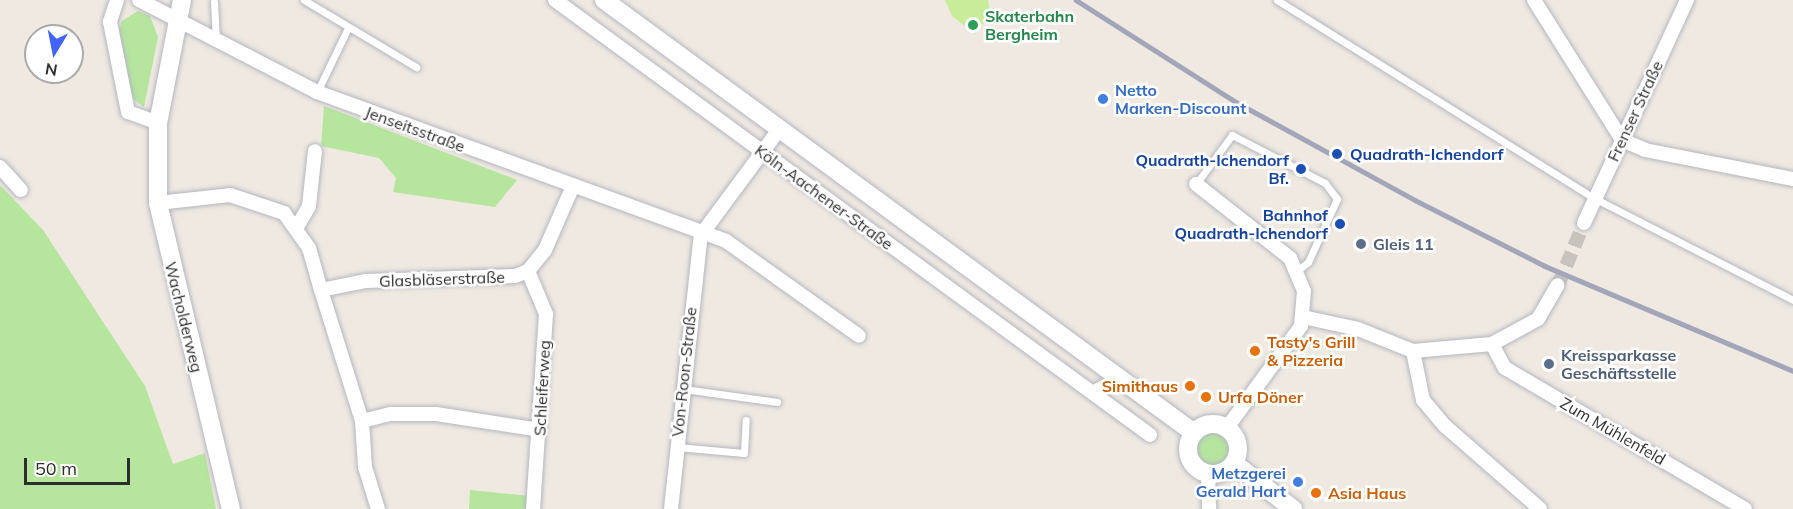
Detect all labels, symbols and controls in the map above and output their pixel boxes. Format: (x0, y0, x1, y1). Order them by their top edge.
place label: Skaterbahn Bergheim (985, 6, 1074, 44)
marker: Skaterbahn Bergheim (966, 18, 980, 32)
north arrow (24, 24, 84, 84)
street label: Frenser Straße (1603, 58, 1667, 164)
text: N (44, 59, 59, 81)
place label: Netto Marken-Discount (1115, 80, 1246, 118)
marker: Netto Marken-Discount (1096, 92, 1110, 106)
street label: Jenseitsstraße (362, 102, 468, 156)
street label: Köln-Aachener-Straße (751, 140, 897, 254)
place label: Quadrath-Ichendorf (1350, 144, 1504, 164)
marker: Quadrath-Ichendorf (1328, 145, 1346, 163)
place label: Quadrath-Ichendorf Bf. (1135, 150, 1289, 188)
marker: Quadrath-Ichendorf Bf. (1294, 162, 1308, 176)
place label: Bahnhof Quadrath-Ichendorf (1174, 205, 1328, 243)
marker: Bahnhof Quadrath-Ichendorf (1333, 217, 1347, 231)
place label: Gleis 11 (1373, 234, 1434, 254)
marker: Gleis 11 (1354, 237, 1368, 251)
street label: Wacholderweg (161, 260, 207, 374)
street label: Glasbläserstraße (379, 267, 505, 291)
street label: Von-Roon-Straße (668, 306, 700, 438)
place label: Tasty's Grill & Pizzeria (1267, 332, 1355, 370)
street label: Schleiferweg (530, 340, 554, 436)
marker: Tasty's Grill & Pizzeria (1248, 344, 1262, 358)
place label: Kreissparkasse Geschäftsstelle (1561, 345, 1677, 383)
marker: Kreissparkasse Geschäftsstelle (1542, 357, 1556, 371)
place label: Simithaus (1102, 376, 1178, 396)
marker: Simithaus (1183, 379, 1197, 393)
place label: Urfa Döner (1218, 387, 1303, 407)
marker: Urfa Döner (1199, 390, 1213, 404)
street label: Zum Mühlenfeld (1557, 393, 1669, 469)
scale bar (27, 446, 134, 484)
text: 50 m (35, 457, 77, 480)
place label: Metzgerei Gerald Hart (1196, 463, 1286, 501)
marker: Metzgerei Gerald Hart (1291, 475, 1305, 489)
place label: Asia Haus (1328, 483, 1406, 503)
marker: Asia Haus (1309, 486, 1323, 500)

